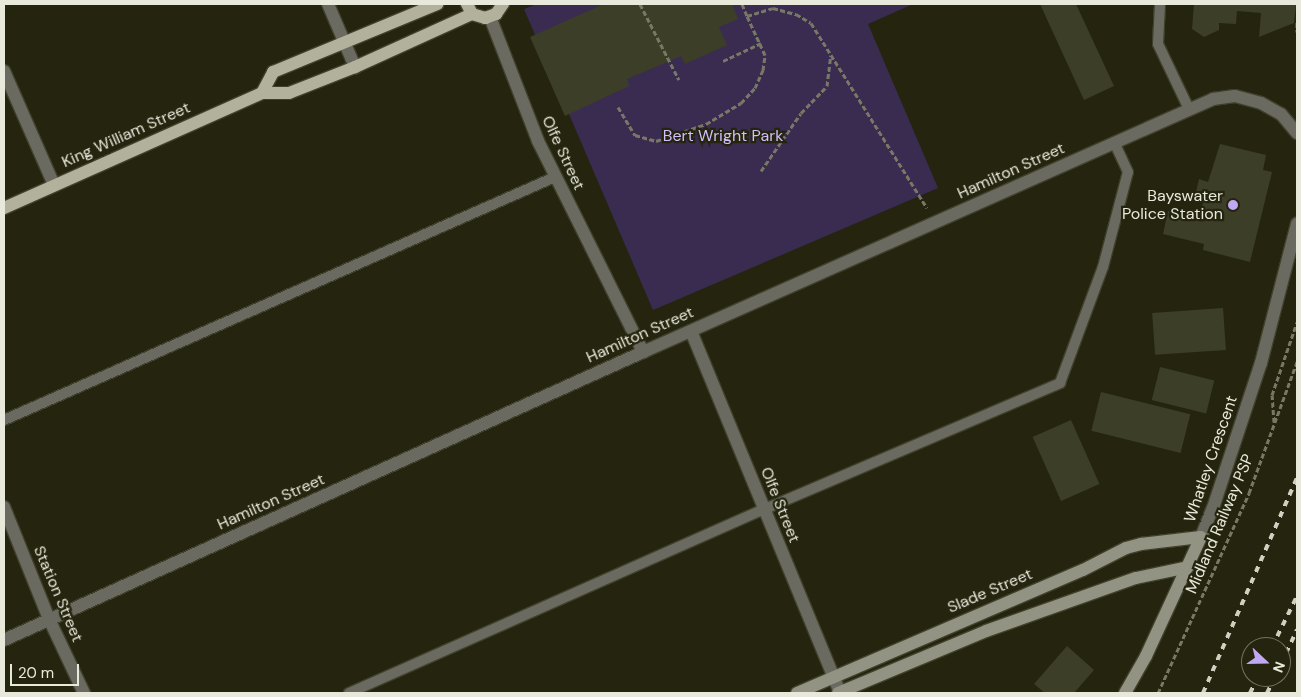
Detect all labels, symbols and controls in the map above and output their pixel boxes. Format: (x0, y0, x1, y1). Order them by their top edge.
street label: King William Street (59, 98, 193, 172)
street label: Olfe Street (537, 113, 589, 193)
park label: Bert Wright Park (663, 126, 783, 146)
street label: Hamilton Street (954, 139, 1068, 203)
place label: Bayswater Police Station (1122, 186, 1223, 224)
marker: Bayswater Police Station (1227, 199, 1239, 211)
street label: Hamilton Street (583, 303, 697, 367)
street label: Whatley Crescent (1180, 393, 1242, 525)
street label: Midland Railway PSP (1182, 451, 1258, 597)
street label: Olfe Street (756, 464, 804, 546)
street label: Hamilton Street (214, 470, 328, 534)
street label: Station Street (29, 543, 87, 645)
street label: Slade Street (945, 565, 1035, 617)
north arrow (1241, 637, 1291, 687)
scale bar (12, 654, 81, 686)
text: N (1269, 659, 1289, 675)
text: 20 m (18, 663, 54, 683)

